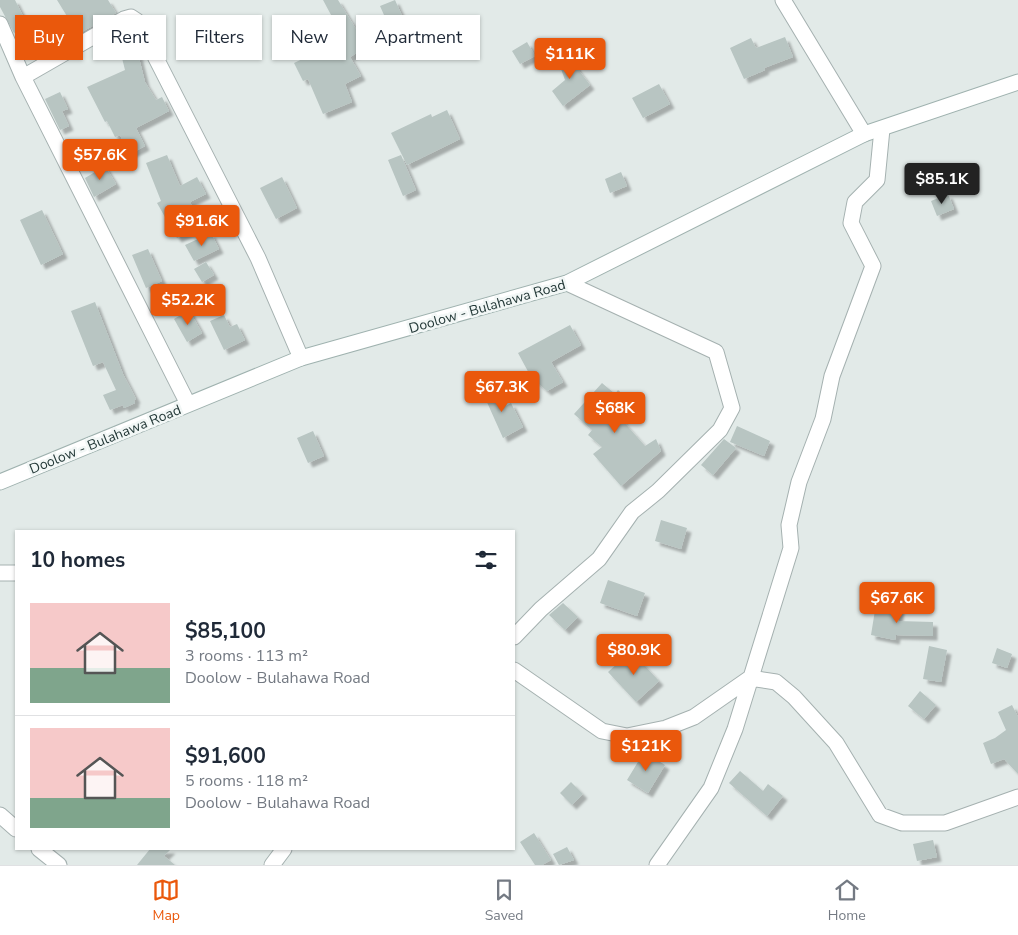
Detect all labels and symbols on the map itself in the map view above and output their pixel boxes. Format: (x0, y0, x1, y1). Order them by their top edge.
pin: $111K (535, 38, 605, 80)
pin: $57.6K (59, 138, 141, 181)
pin: $85.1K (901, 162, 983, 205)
pin: $91.6K (161, 204, 243, 247)
street label: Doolow - Bulahawa Road (407, 275, 568, 338)
pin: $52.2K (147, 284, 229, 326)
pin: $67.3K (461, 370, 543, 413)
pin: $68K (585, 392, 645, 434)
street label: Doolow - Bulahawa Road (27, 400, 184, 479)
pin: $67.6K (856, 582, 938, 624)
pin: $80.9K (593, 634, 675, 676)
pin: $121K (611, 730, 681, 772)

